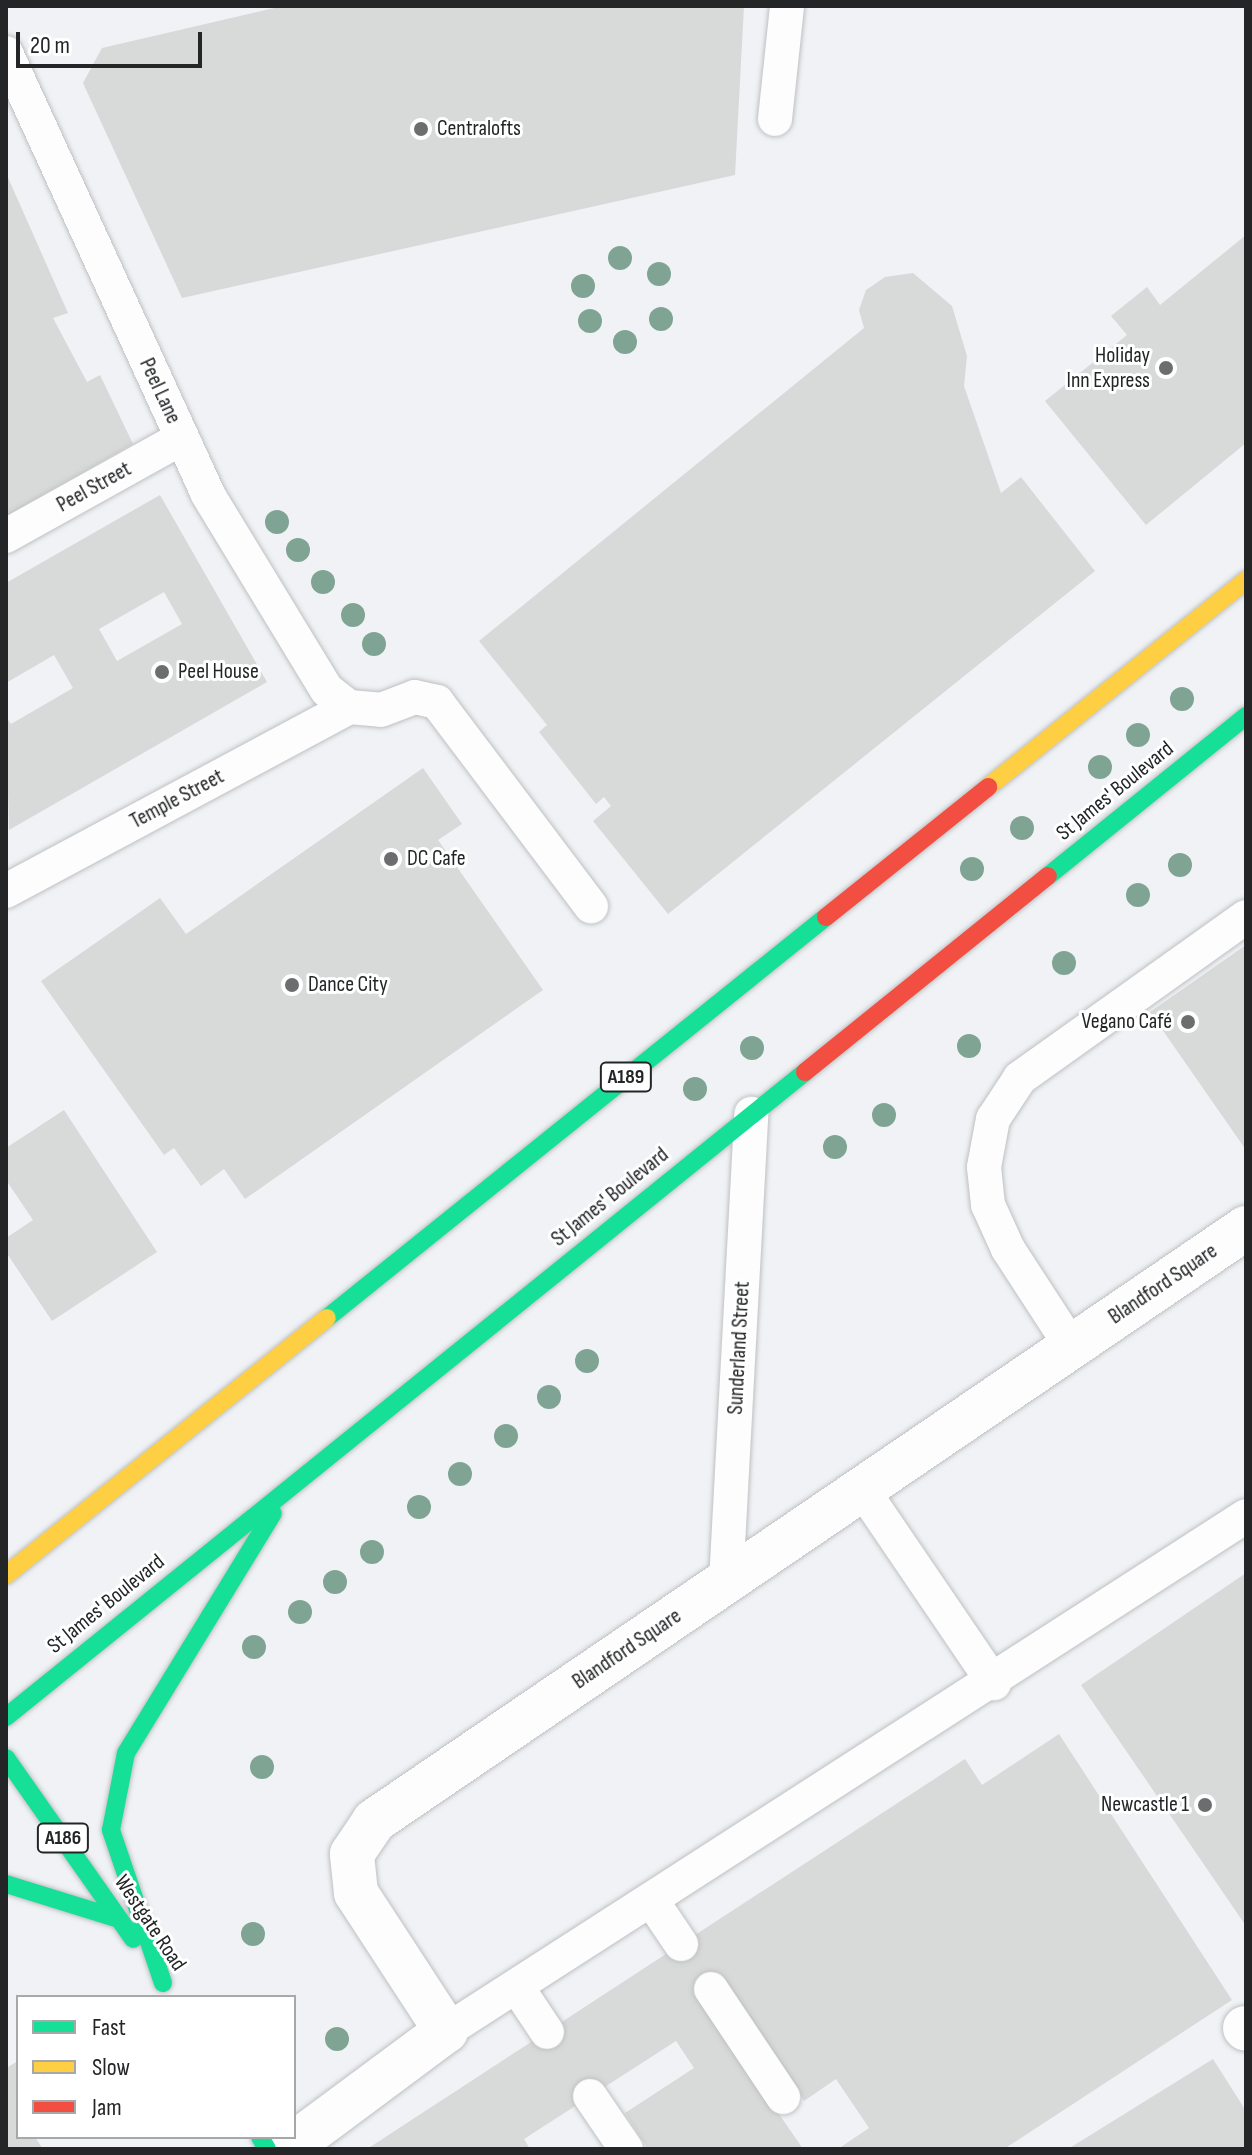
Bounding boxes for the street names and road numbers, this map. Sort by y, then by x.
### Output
street label: Peel Lane [133,354,187,428]
street label: Peel Street [52,456,136,518]
street label: St James' Boulevard [1051,736,1179,846]
street label: Temple Street [126,763,228,835]
road number: A189 [598,1061,654,1093]
street label: St James' Boulevard [546,1142,674,1252]
street label: Blandford Square [1104,1238,1222,1330]
street label: Sunderland Street [722,1281,756,1415]
street label: St James' Boulevard [42,1549,170,1659]
street label: Blandford Square [568,1603,686,1695]
road number: A186 [35,1822,91,1854]
street label: Westgate Road [108,1870,192,1976]

